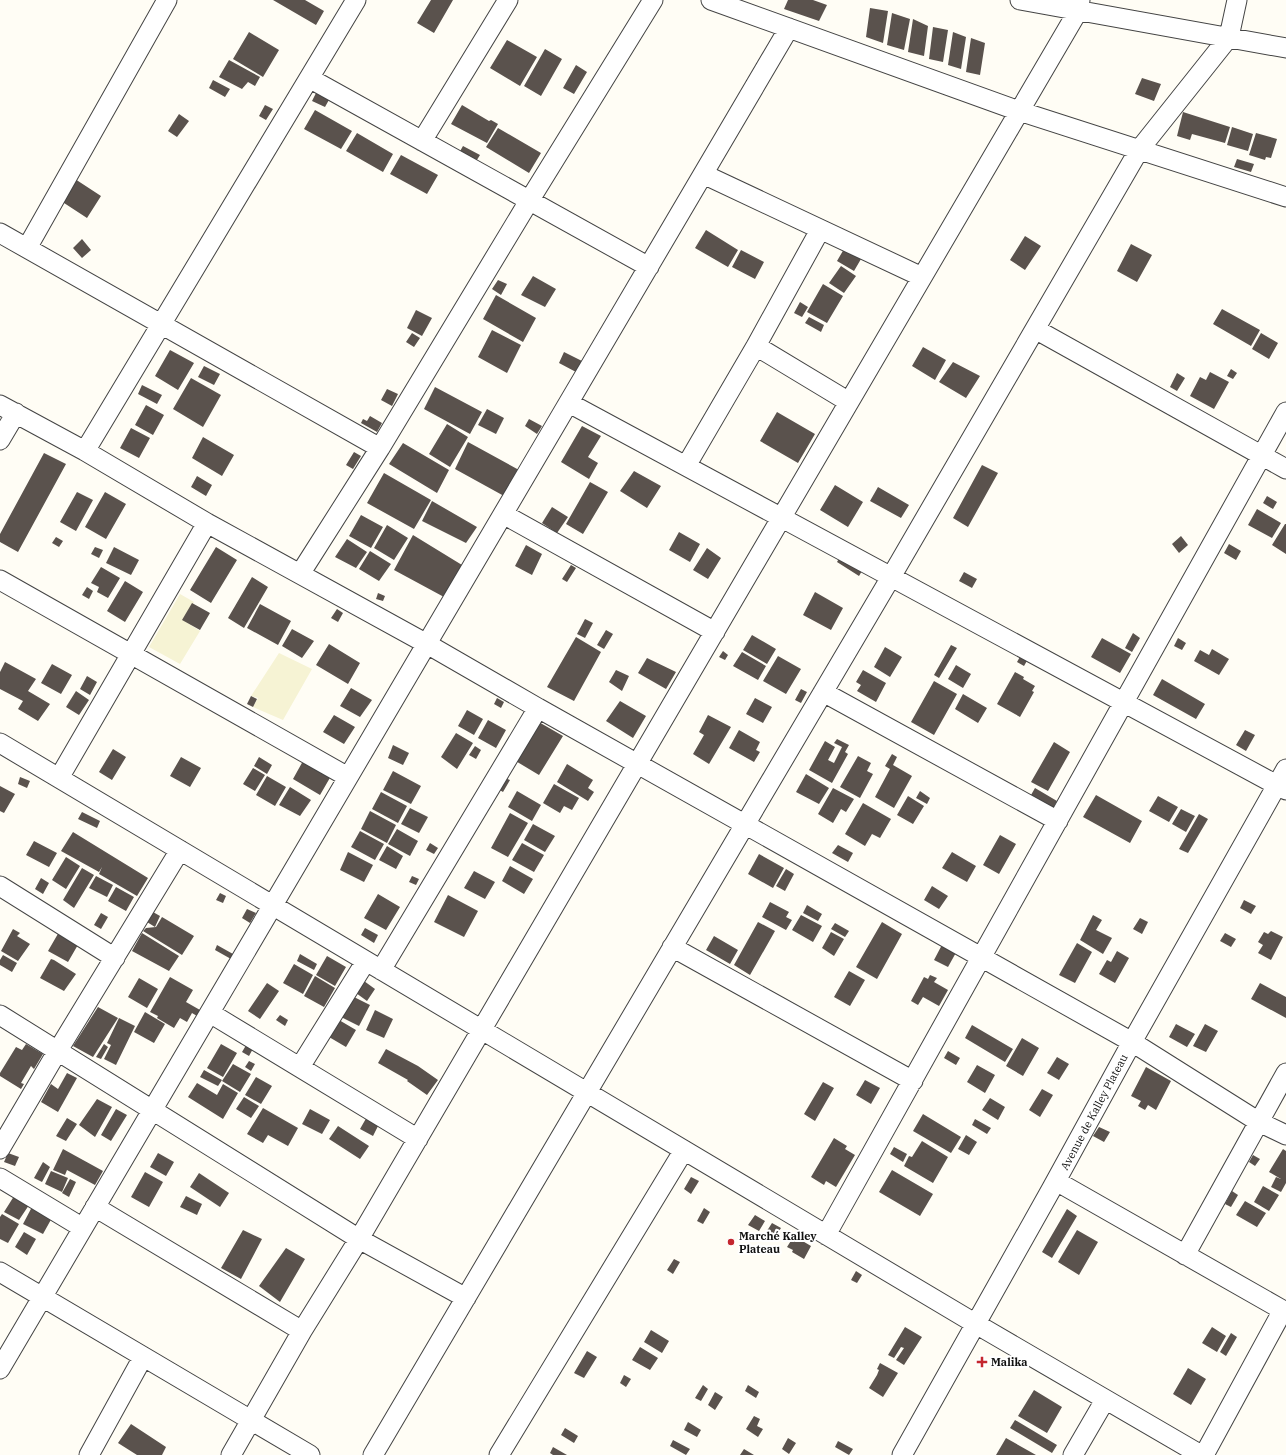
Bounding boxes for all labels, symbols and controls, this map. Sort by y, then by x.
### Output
street label: Avenue de Kalley Plateau [1057,1051,1131,1172]
place label: Marché Kalley Plateau [739,1229,817,1256]
marker: Marché Kalley Plateau [726,1237,736,1247]
place label: Malika [991,1355,1028,1369]
marker: Malika [976,1356,988,1368]

